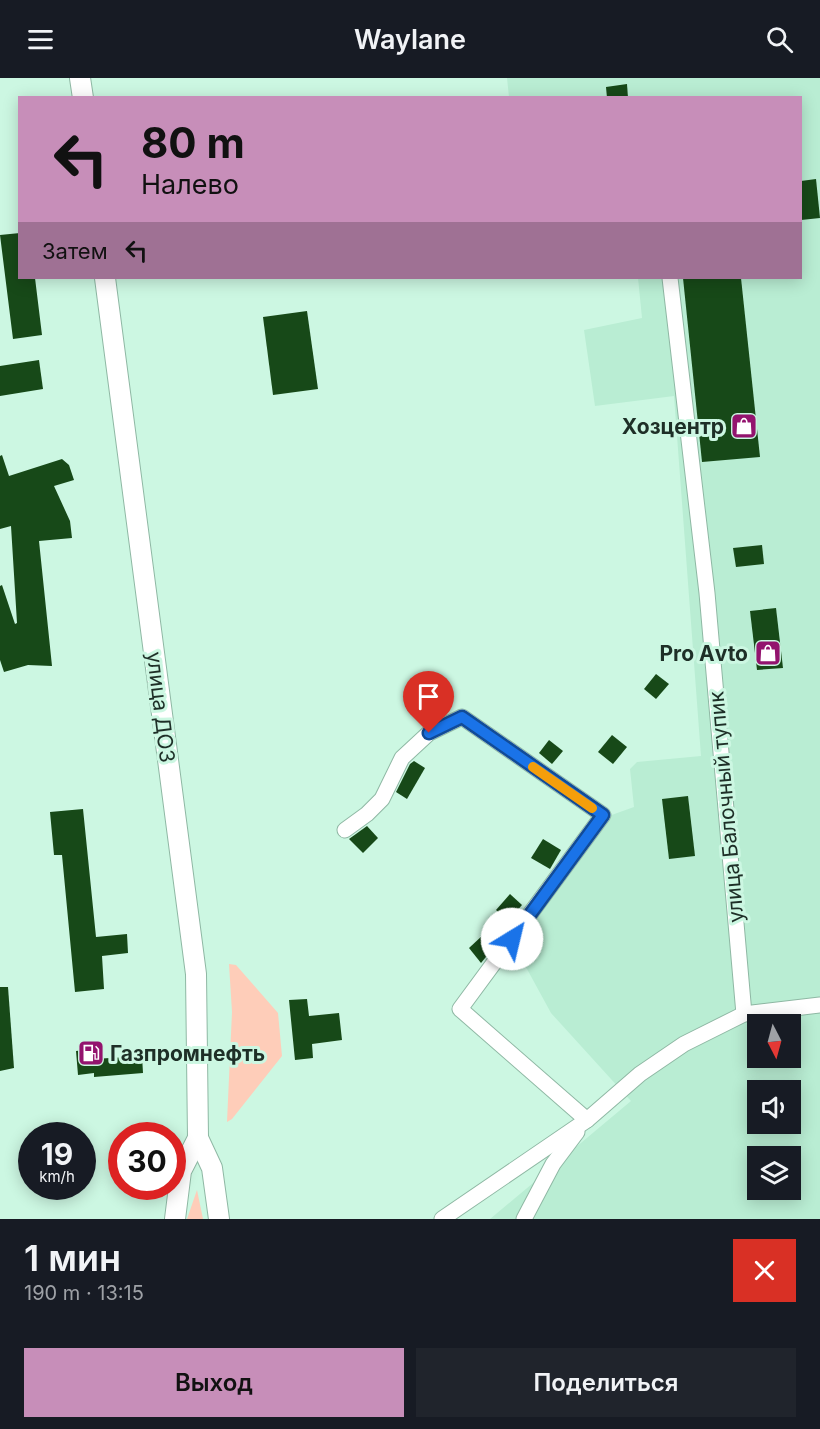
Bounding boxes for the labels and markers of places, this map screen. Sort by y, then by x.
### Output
shop icon: Хозцентр [729,411,759,441]
place label: Хозцентр [622,414,724,439]
shop icon: Pro Аvto [753,638,783,668]
place label: Pro Аvto [660,641,748,666]
pin [403,671,454,733]
fuel station icon: Газпромнефть [76,1038,106,1068]
place label: Газпромнефть [110,1041,265,1066]

